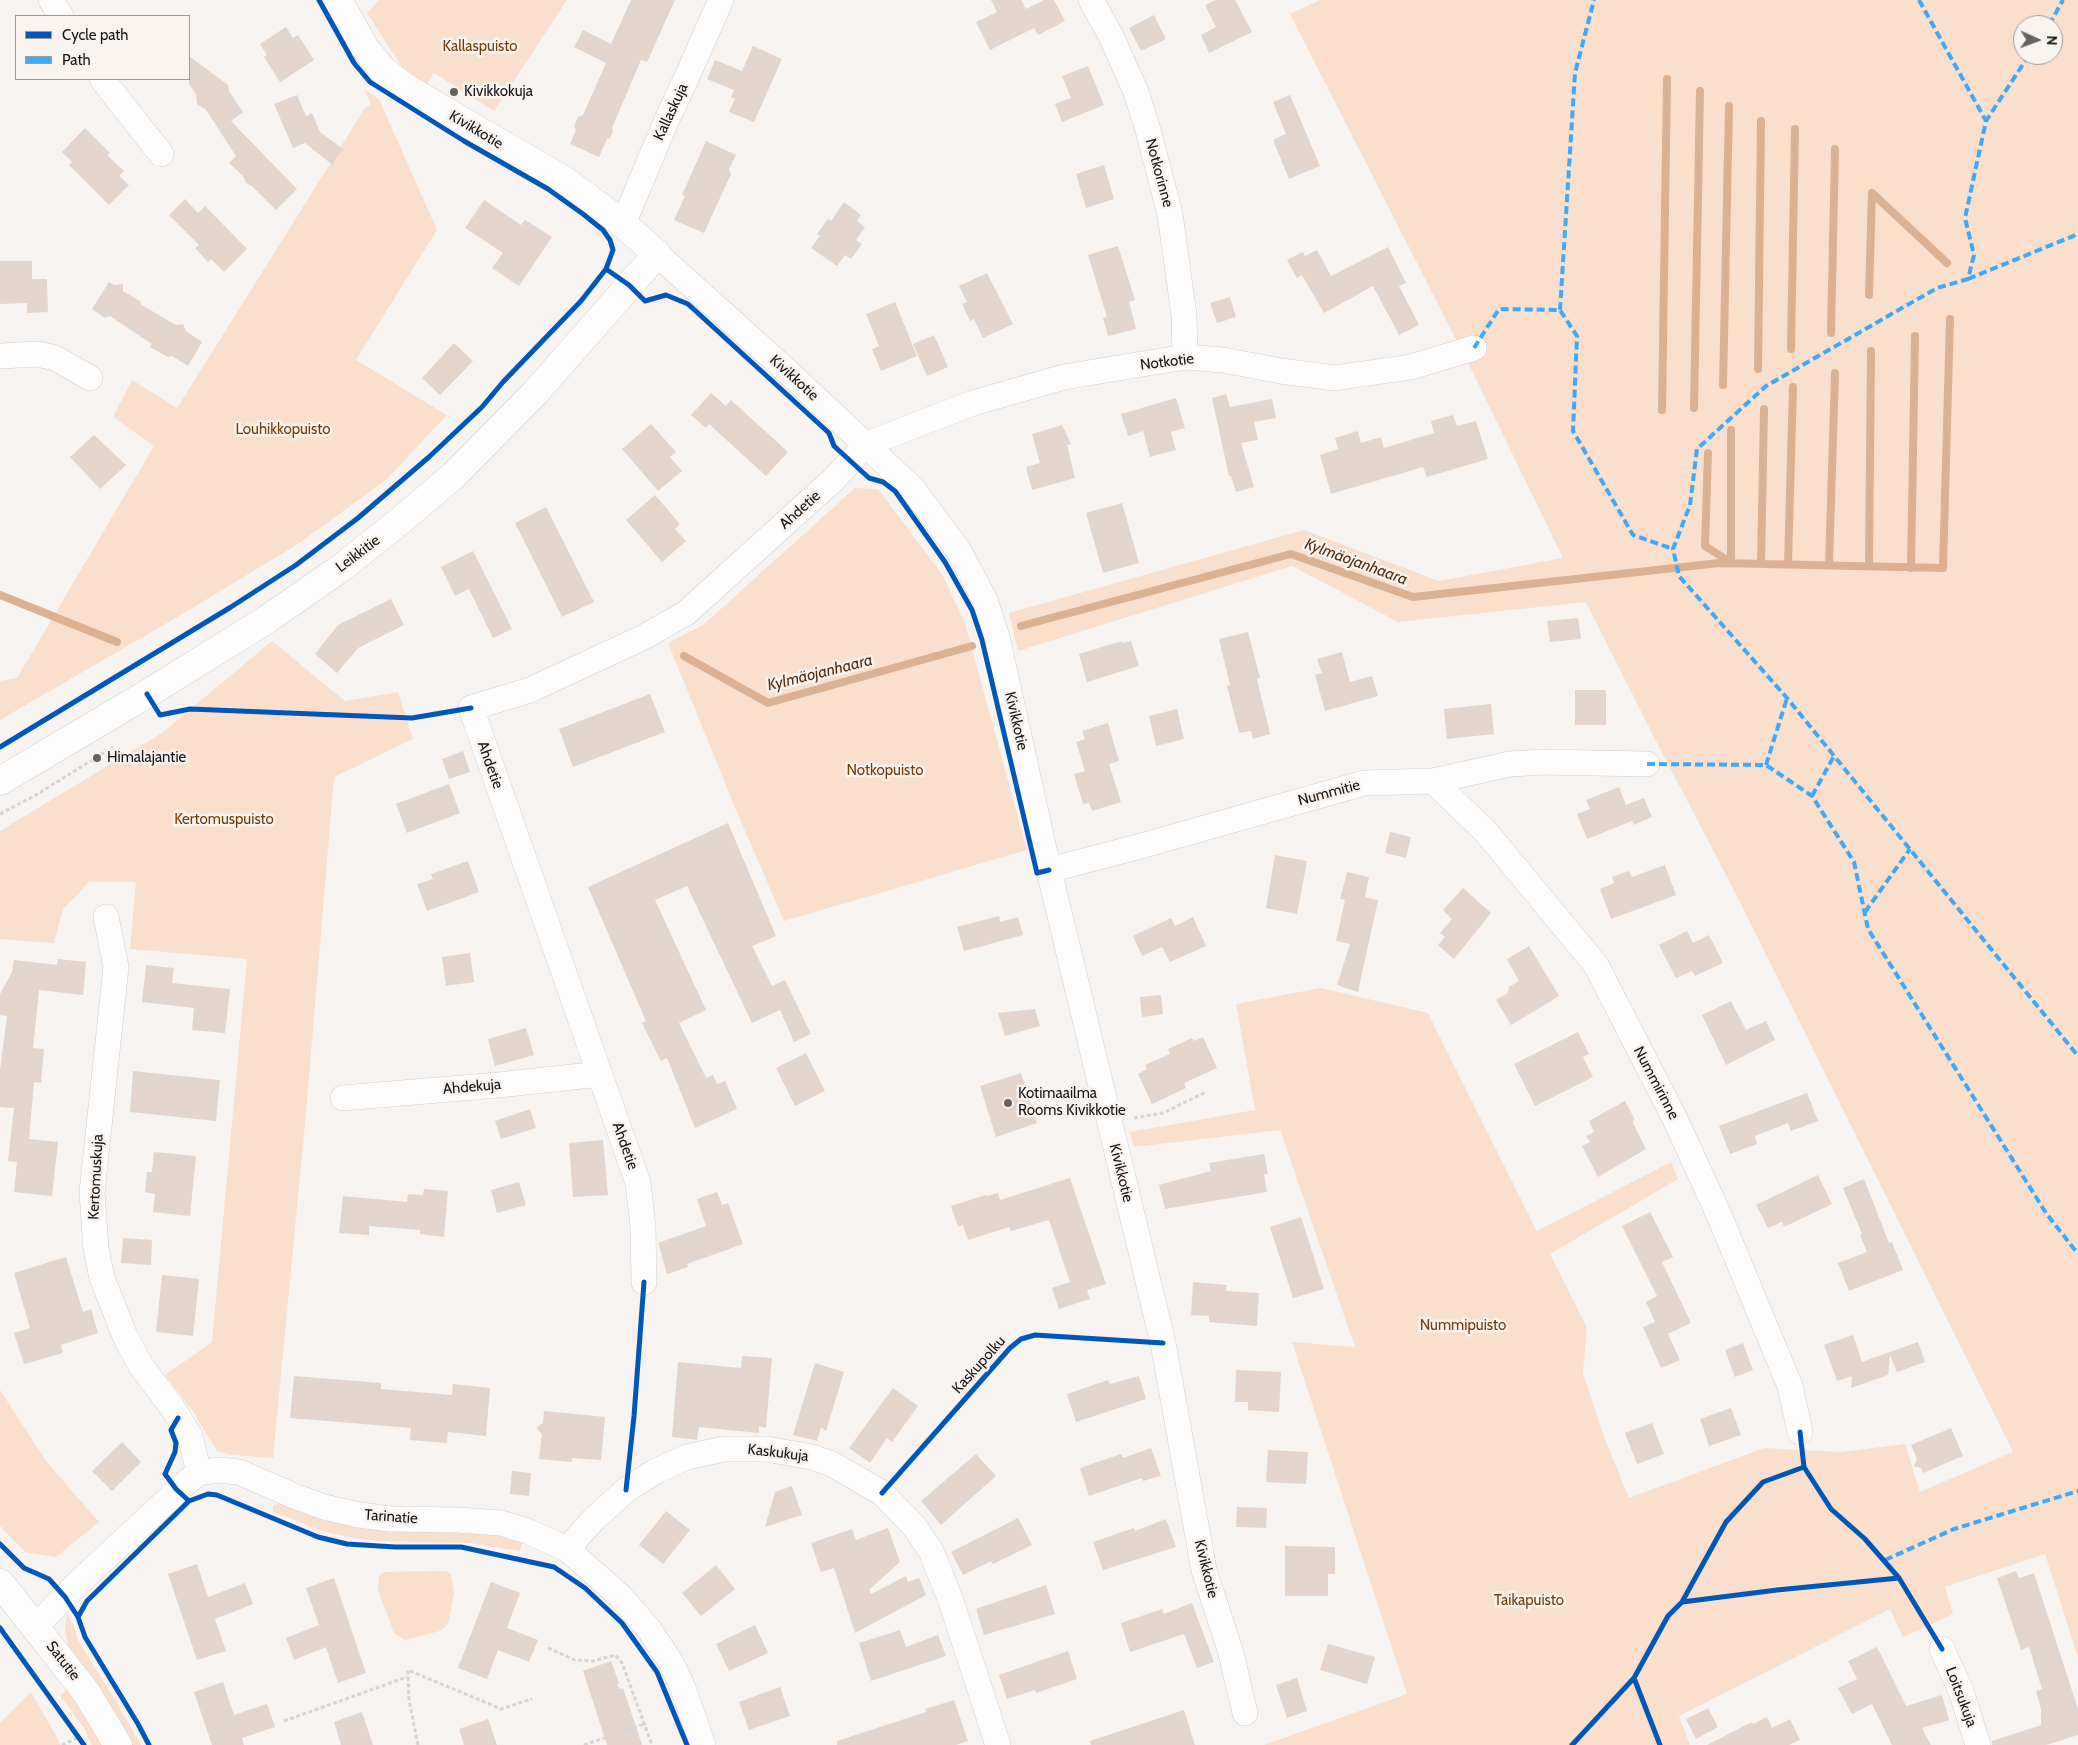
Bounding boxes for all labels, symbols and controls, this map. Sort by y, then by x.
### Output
legend [15,15,190,80]
north arrow [2013,15,2063,65]
text: Cycle path [62,26,128,44]
text: N [2043,35,2061,46]
park label: Kallaspuisto [442,38,518,56]
text: Path [62,51,91,69]
street label: Kallaskuja [650,80,692,144]
place label: Kivikkokuja [464,83,533,101]
marker: Kivikkokuja [448,86,460,98]
street label: Kivikkotie [446,107,506,153]
street label: Notkorinne [1141,137,1177,209]
street label: Notkotie [1139,350,1195,374]
street label: Kivikkotie [766,351,822,405]
park label: Louhikkopuisto [236,421,330,439]
street label: Ahdetie [776,487,824,533]
street label: Leikkitie [332,532,384,576]
water label: Kylmäojanhaara [1302,535,1410,589]
water label: Kylmäojanhaara [765,651,875,695]
street label: Kivikkotie [1001,690,1031,752]
street label: Ahdetie [473,739,507,791]
place label: Himalajantie [107,749,186,767]
marker: Himalajantie [91,752,103,764]
park label: Notkopuisto [846,762,924,780]
street label: Nummitie [1296,776,1362,810]
park label: Kertomuspuisto [174,811,274,829]
street label: Nummirinne [1629,1043,1683,1123]
street label: Ahdekuja [442,1075,502,1099]
place label: Kotimaailma Rooms Kivikkotie [1018,1085,1126,1120]
marker: Kotimaailma Rooms Kivikkotie [1002,1097,1014,1109]
street label: Ahdetie [608,1120,642,1172]
street label: Kertomuskuja [85,1134,107,1220]
street label: Kivikkotie [1105,1142,1137,1204]
park label: Nummipuisto [1420,1317,1506,1335]
street label: Kaskupolku [948,1333,1010,1397]
street label: Kaskukuja [746,1440,810,1466]
street label: Tarinatie [364,1506,418,1528]
street label: Kivikkotie [1190,1538,1222,1600]
park label: Taikapuisto [1494,1592,1564,1610]
street label: Satutie [42,1638,84,1684]
street label: Loitsukuja [1941,1664,1981,1730]

